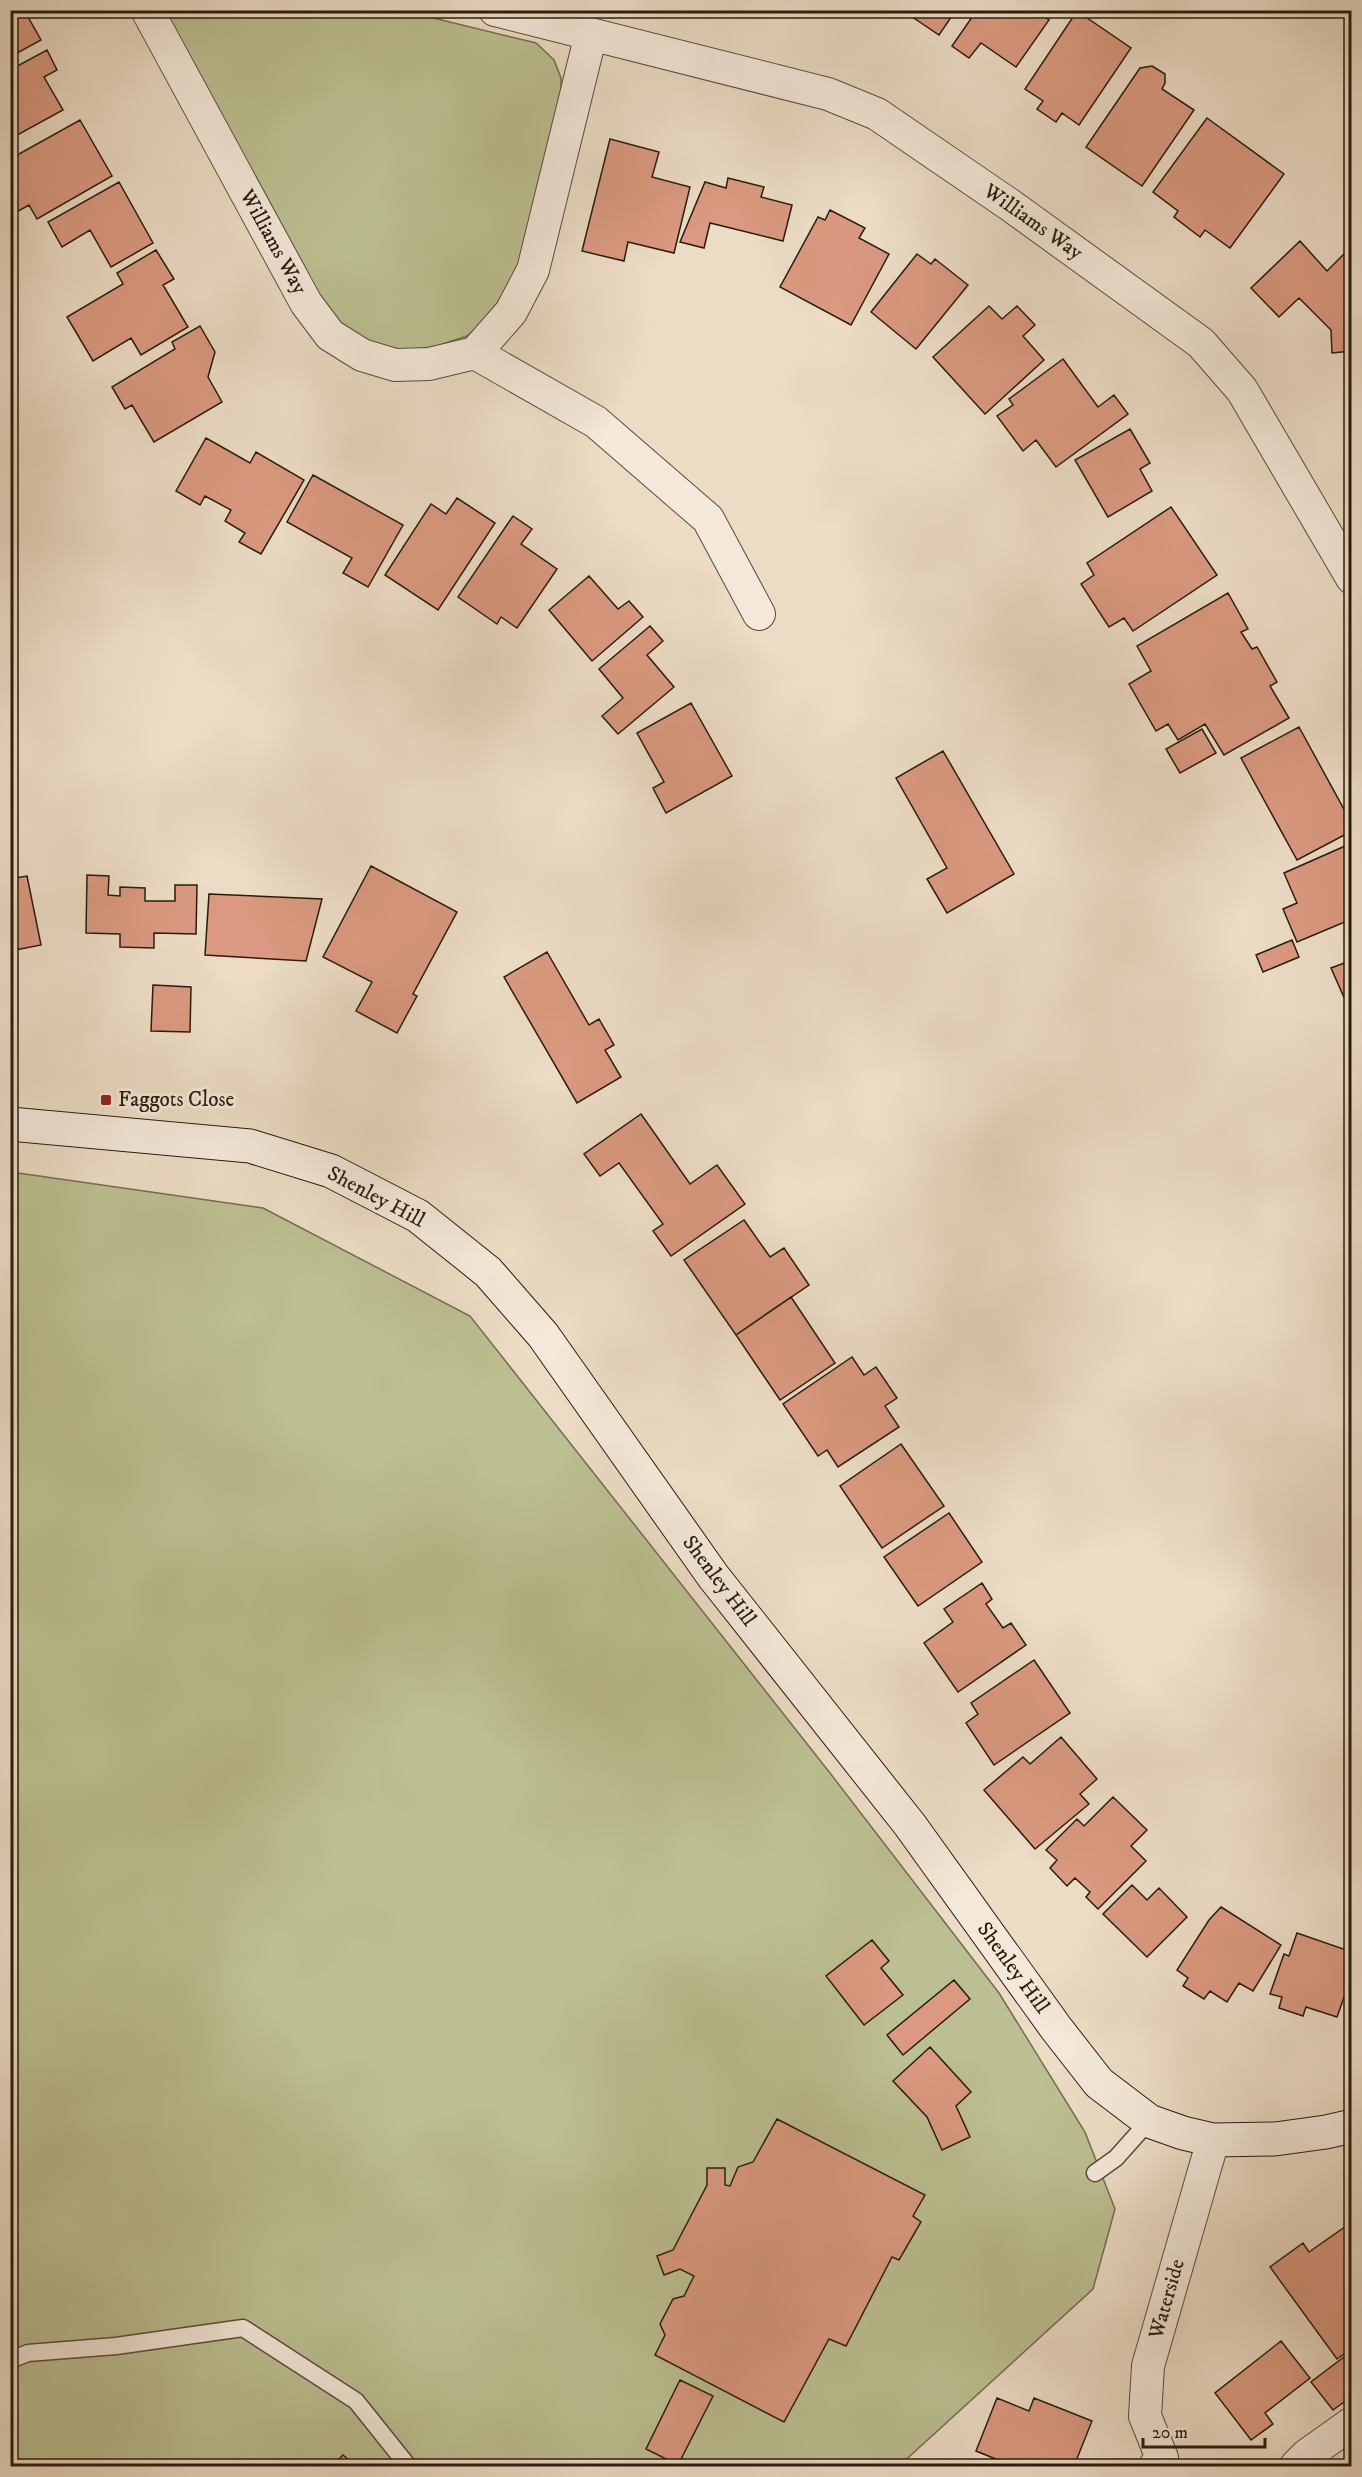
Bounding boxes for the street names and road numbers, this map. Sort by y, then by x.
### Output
street label: Williams Way [977,178,1089,266]
street label: Williams Way [233,184,313,300]
street label: Shenley Hill [323,1160,430,1234]
street label: Shenley Hill [677,1531,762,1632]
street label: Shenley Hill [971,1917,1055,2019]
street label: Waterside [1143,2256,1191,2343]

